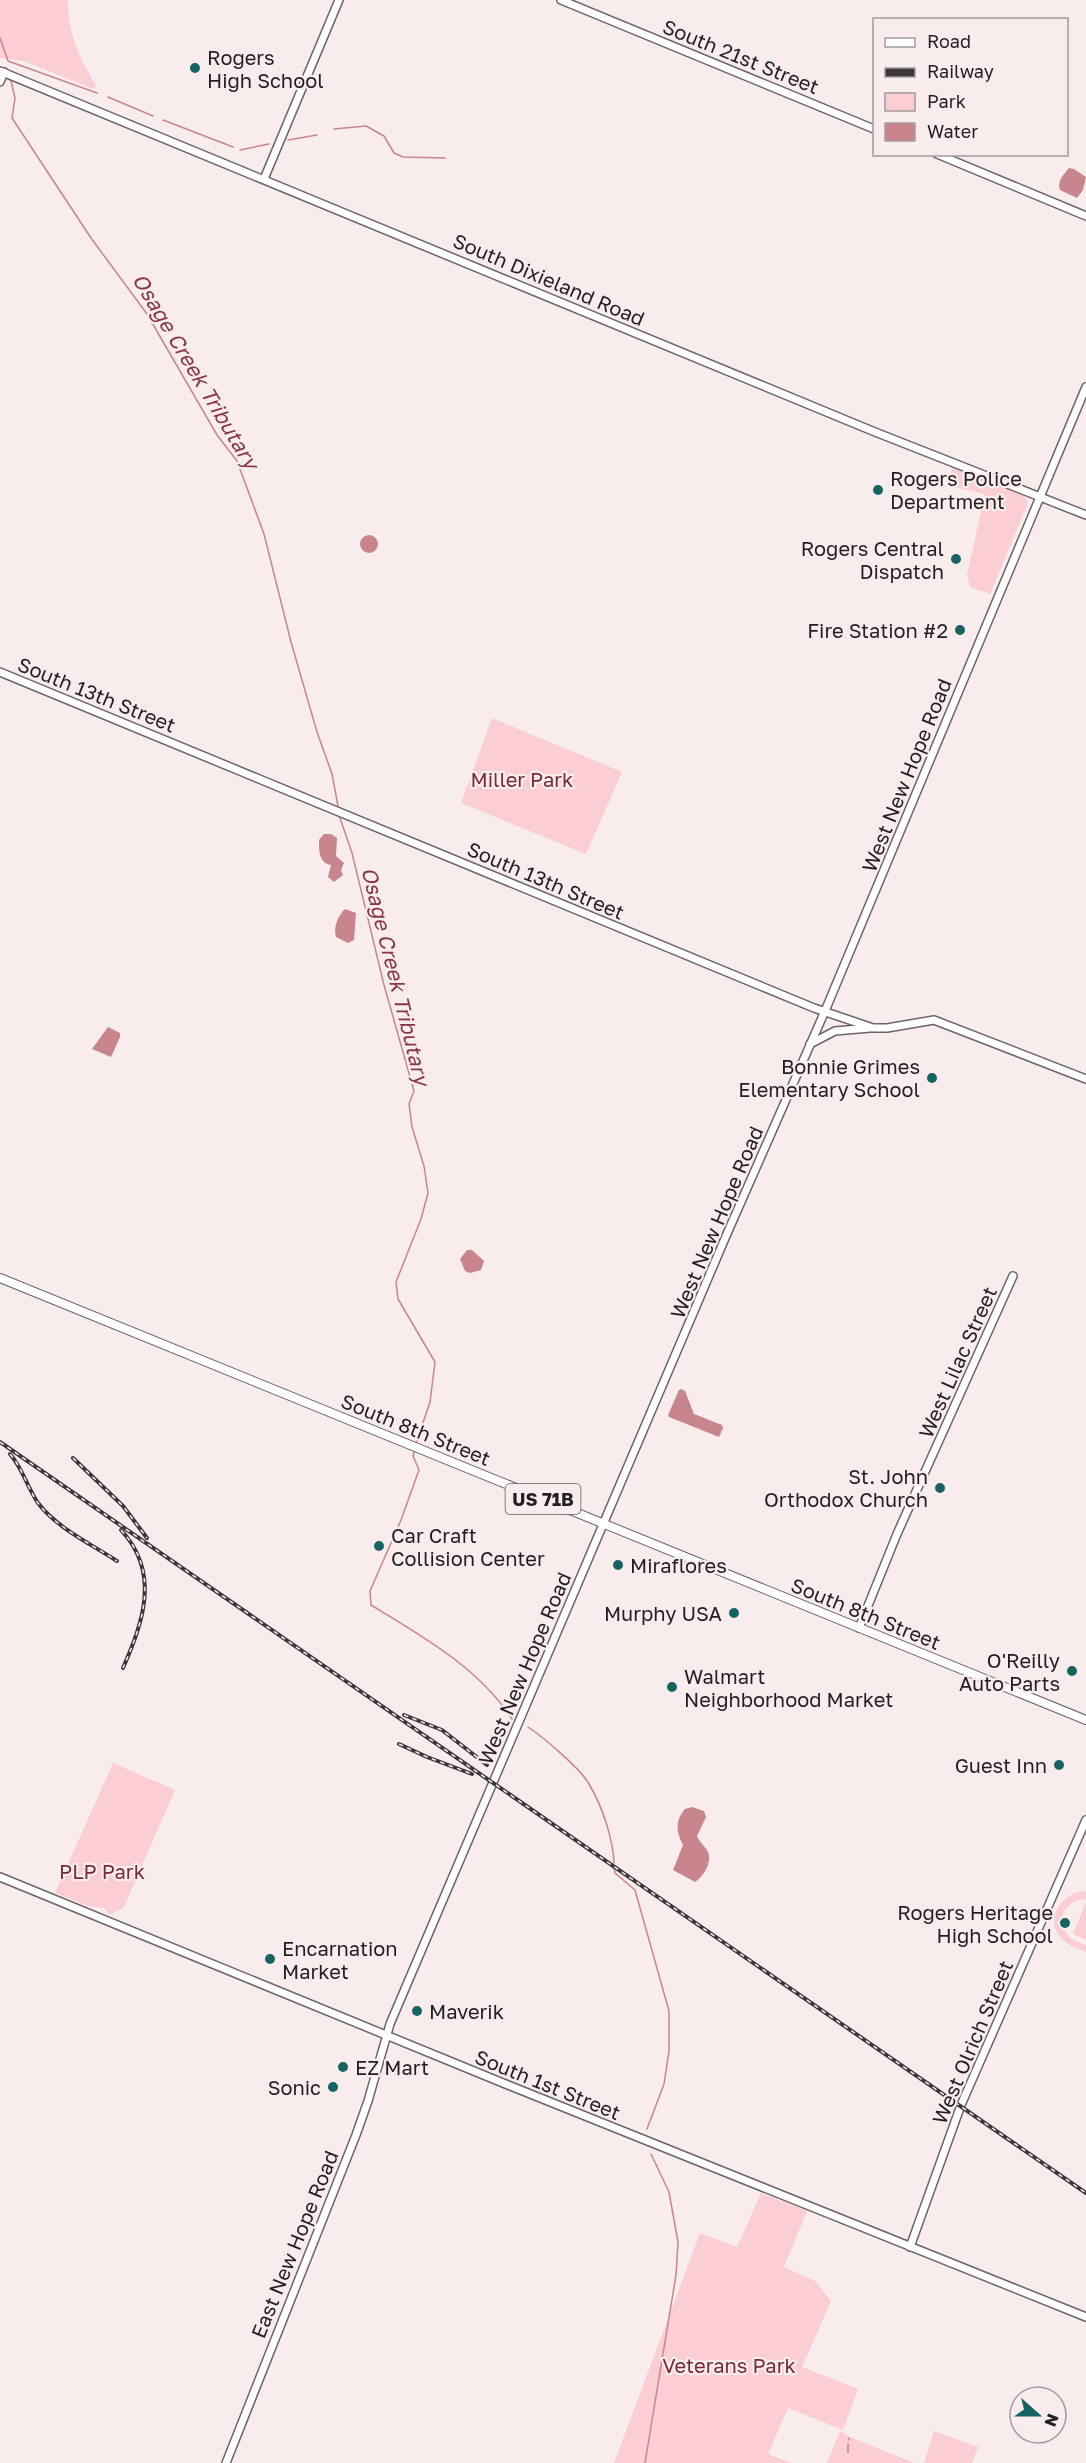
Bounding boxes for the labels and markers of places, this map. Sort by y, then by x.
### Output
place label: Rogers High School [207,45,324,92]
marker: Rogers High School [188,61,202,75]
place label: Rogers Police Department [890,466,1022,513]
marker: Rogers Police Department [871,483,885,497]
place label: Rogers Central Dispatch [801,536,944,583]
marker: Rogers Central Dispatch [949,552,963,566]
place label: Fire Station #2 [807,618,948,642]
marker: Fire Station #2 [953,623,967,637]
place label: Bonnie Grimes Elementary School [738,1054,920,1101]
marker: Bonnie Grimes Elementary School [925,1071,939,1085]
place label: St. John Orthodox Church [764,1464,928,1511]
marker: St. John Orthodox Church [933,1481,947,1495]
place label: Car Craft Collision Center [391,1523,545,1570]
marker: Car Craft Collision Center [372,1539,386,1553]
place label: Miraflores [630,1553,727,1577]
marker: Miraflores [611,1558,625,1572]
place label: Murphy USA [604,1601,722,1625]
marker: Murphy USA [727,1606,741,1620]
place label: O'Reilly Auto Parts [959,1648,1060,1695]
place label: Walmart Neighborhood Market [684,1664,893,1711]
marker: O'Reilly Auto Parts [1065,1664,1079,1678]
marker: Walmart Neighborhood Market [665,1680,679,1694]
place label: Guest Inn [955,1753,1047,1777]
marker: Guest Inn [1052,1758,1066,1772]
place label: Rogers Heritage High School [897,1900,1053,1947]
marker: Rogers Heritage High School [1058,1916,1072,1930]
place label: Encarnation Market [282,1936,398,1983]
marker: Encarnation Market [263,1952,277,1966]
place label: Maverik [429,1999,504,2023]
marker: Maverik [410,2004,424,2018]
place label: EZ Mart [355,2055,429,2079]
marker: EZ Mart [336,2060,350,2074]
place label: Sonic [268,2075,321,2099]
marker: Sonic [326,2080,340,2094]

